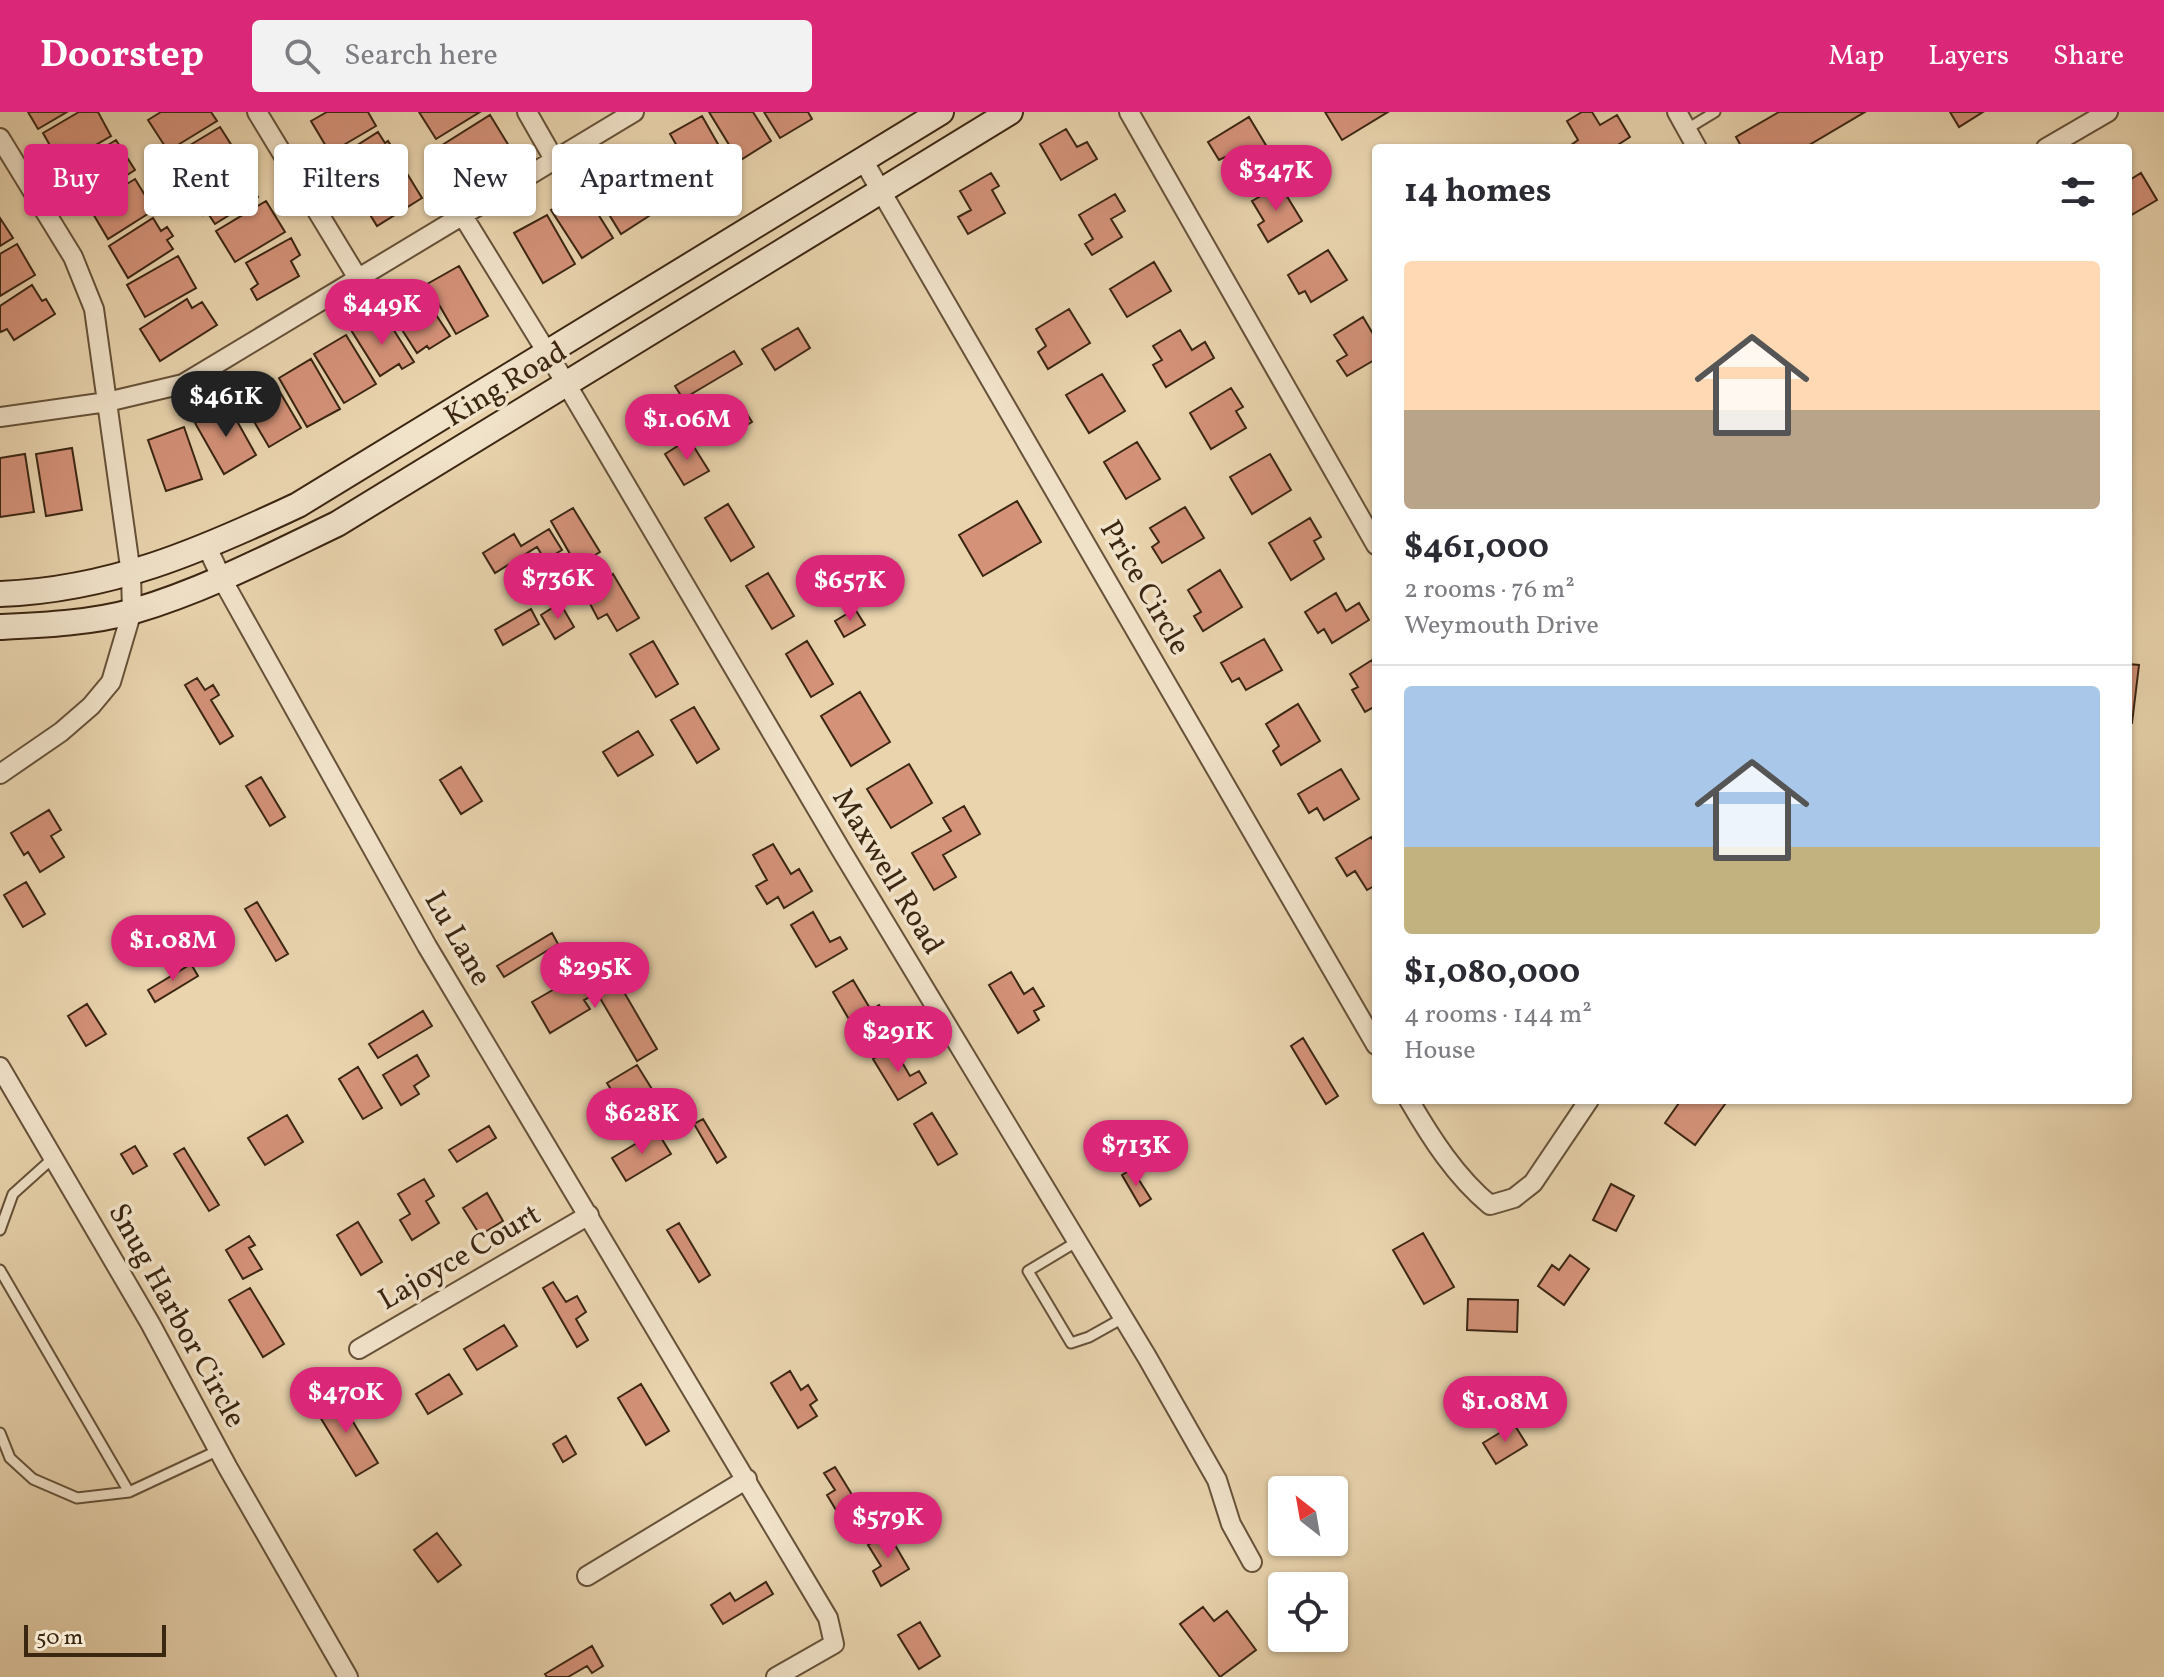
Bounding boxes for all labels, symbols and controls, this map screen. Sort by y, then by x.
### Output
search box [252,20,812,92]
text: Doorstep [40,30,204,83]
icon: search [280,34,324,78]
text: Search here [344,35,498,77]
text: Map [1828,37,1884,76]
text: Layers [1928,37,2009,76]
text: Share [2053,37,2124,76]
chip: Buy [24,144,128,216]
chip: Rent [144,144,258,216]
chip: Filters [274,144,408,216]
chip: New [424,144,536,216]
chip: Apartment [552,144,742,216]
pin: $347K [1220,145,1332,213]
text: $347K [1239,153,1313,189]
text: 14 homes [1404,169,1551,216]
icon: filters [2056,170,2100,214]
pin: $449K [326,279,438,347]
text: $449K [343,287,421,323]
icon: home [1680,313,1824,457]
street label: King Road [437,332,575,438]
pin: $461K [170,371,282,439]
text: $461K [189,379,263,415]
pin: $1.06M [622,394,752,462]
text: $1.06M [643,402,731,438]
street label: Price Circle [1088,513,1200,663]
text: $461,000 [1404,525,1549,572]
pin: $736K [502,553,614,621]
pin: $657K [794,555,906,623]
text: $736K [522,561,594,597]
text: $657K [814,563,886,599]
text: 2 rooms · 76 m² [1404,572,1575,608]
text: Weymouth Drive [1404,608,1599,644]
icon: home [1680,738,1824,882]
street label: Maxwell Road [821,781,953,963]
street label: Lu Lane [413,884,501,994]
pin: $1.08M [108,915,238,983]
text: $1.08M [129,923,217,959]
pin: $295K [539,942,651,1010]
text: $295K [558,950,632,986]
text: $1,080,000 [1404,950,1580,997]
text: 4 rooms · 144 m² [1404,997,1592,1033]
pin: $291K [842,1006,954,1074]
text: $291K [862,1014,934,1050]
text: House [1404,1033,1476,1069]
pin: $628K [586,1088,698,1156]
text: $628K [604,1096,680,1132]
pin: $713K [1080,1120,1192,1188]
text: $713K [1101,1128,1171,1164]
street label: Lajoyce Court [371,1195,549,1321]
street label: Snug Harbor Circle [97,1196,255,1436]
pin: $470K [290,1367,402,1435]
text: $470K [308,1375,384,1411]
pin: $1.08M [1440,1376,1570,1444]
text: $1.08M [1461,1384,1549,1420]
north arrow [1268,1476,1348,1556]
map controls [1268,1476,1348,1652]
pin: $579K [832,1492,944,1560]
text: $579K [852,1500,924,1536]
button: locate [1268,1572,1348,1652]
scale bar [24,1621,166,1657]
text: 50 m [36,1623,83,1654]

